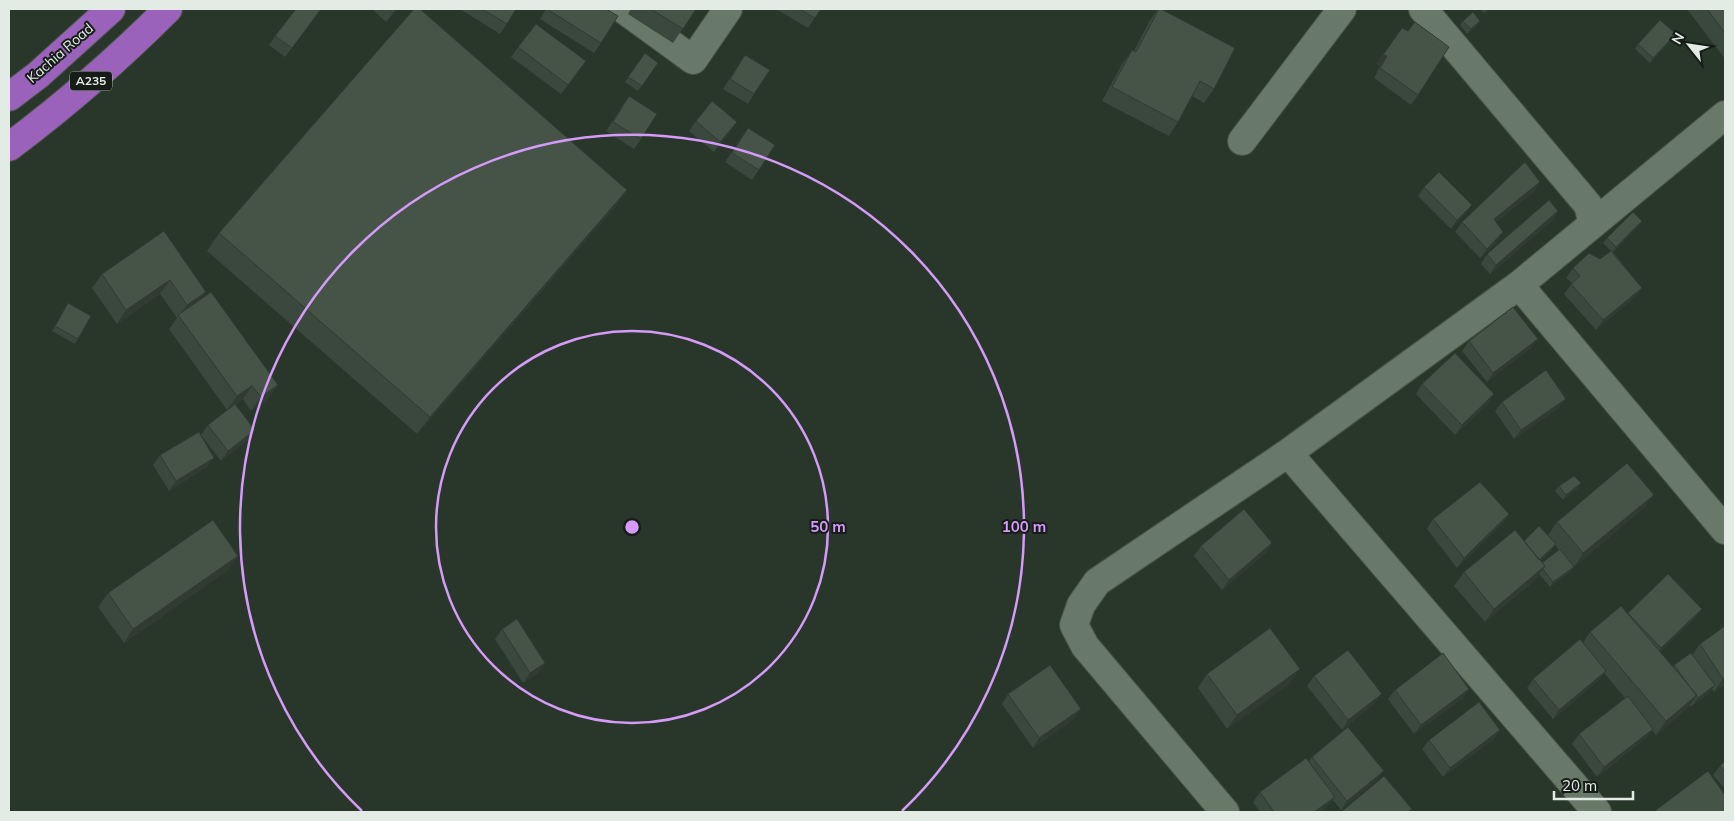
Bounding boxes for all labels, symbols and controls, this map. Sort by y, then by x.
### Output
street label: Kachia Road [23,19,97,87]
north arrow [1664,20,1714,70]
text: N [1667,29,1688,48]
road number: A235 [70,72,112,90]
text: 50 m [810,517,846,536]
text: 100 m [1002,517,1046,536]
centre of rings [623,518,641,536]
scale bar [1554,768,1633,800]
text: 20 m [1562,776,1597,795]

